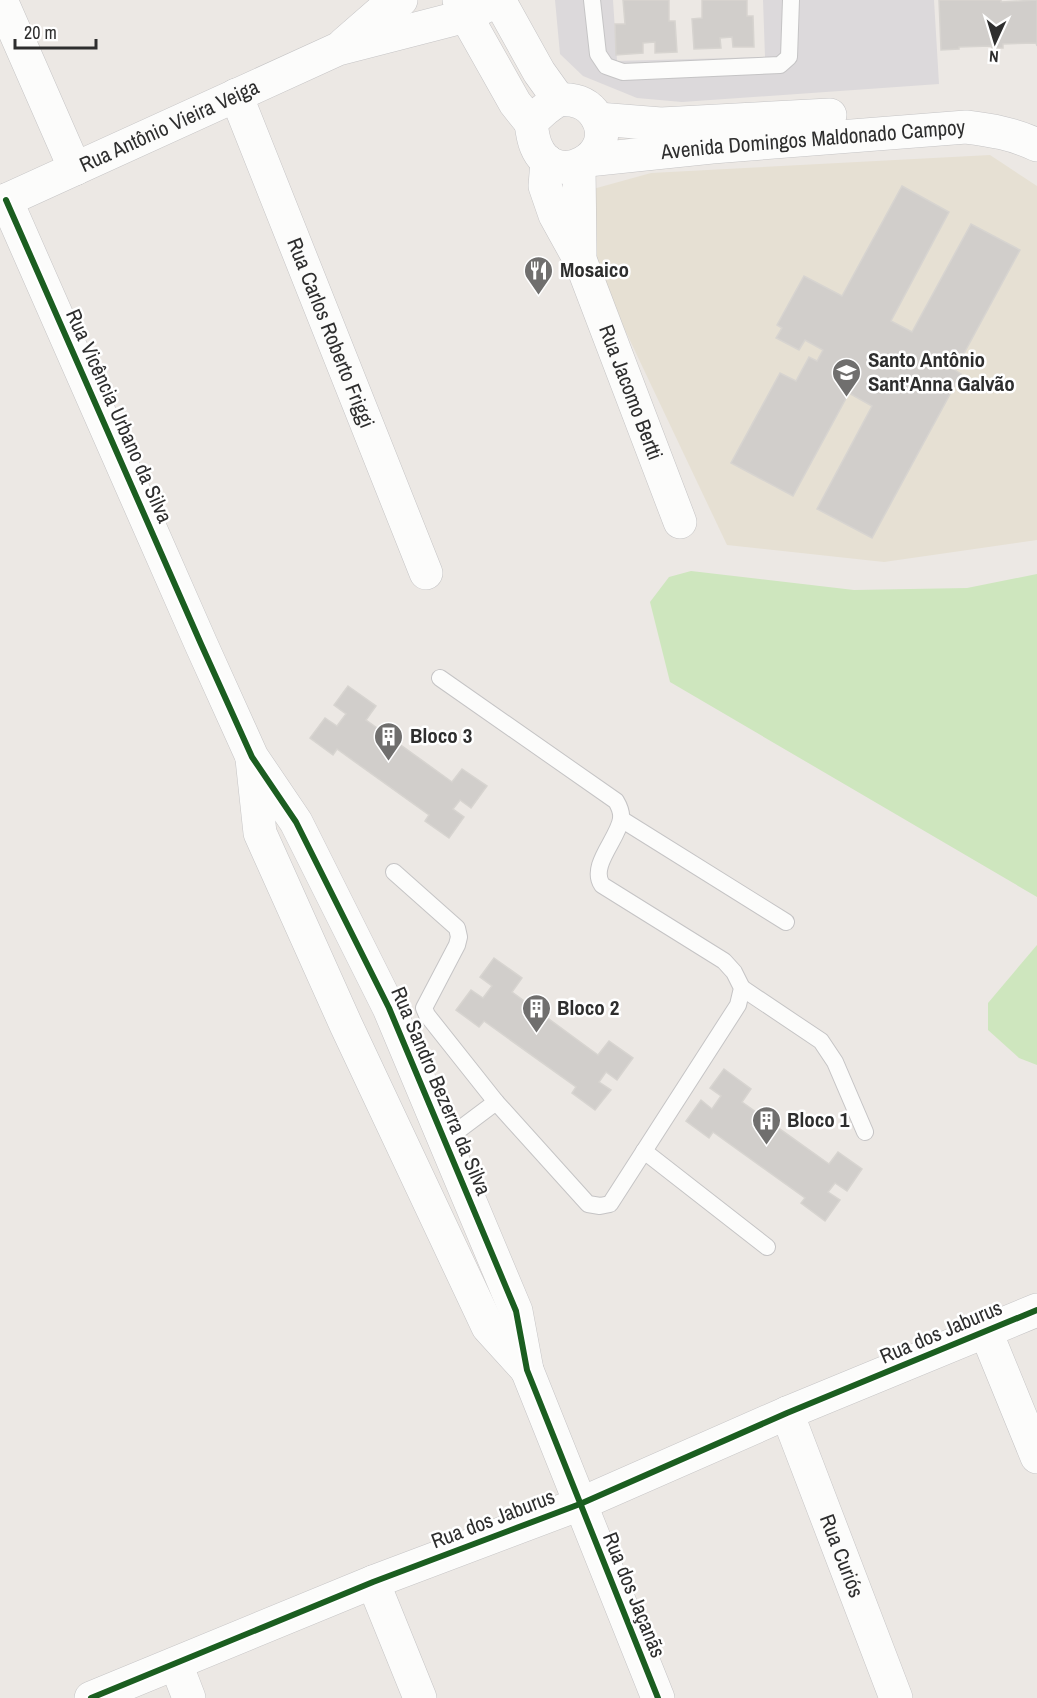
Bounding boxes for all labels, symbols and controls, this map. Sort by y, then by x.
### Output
scale bar [15,12,96,50]
north arrow [965,12,1025,72]
text: 20 m [24,20,57,45]
text: N [988,46,999,68]
street label: Rua Antônio Vieira Veiga [75,72,264,179]
street label: Avenida Domingos Maldonado Campoy [658,112,967,166]
street label: Rua Carlos Roberto Friggi [280,233,382,432]
restaurant icon: Mosaico [523,254,555,296]
place label: Mosaico [560,255,629,284]
street label: Rua Vicência Urbano da Silva [59,304,180,528]
street label: Rua Jacomo Bertti [592,320,670,464]
place label: Santo Antônio Sant'Anna Galvão [868,345,1015,398]
school or university icon: Santo Antônio Sant'Anna Galvão [831,356,863,398]
building icon: Bloco 3 [373,720,405,762]
place label: Bloco 3 [410,721,472,750]
street label: Rua Sandro Bezerra da Silva [384,982,499,1200]
building icon: Bloco 2 [520,992,552,1034]
place label: Bloco 2 [557,993,619,1022]
building icon: Bloco 1 [750,1104,782,1146]
place label: Bloco 1 [787,1105,850,1134]
street label: Rua dos Jaburus [875,1293,1006,1370]
street label: Rua dos Jaburus [427,1482,559,1555]
street label: Rua Curiós [813,1510,871,1602]
street label: Rua dos Jaçanãs [596,1528,673,1662]

